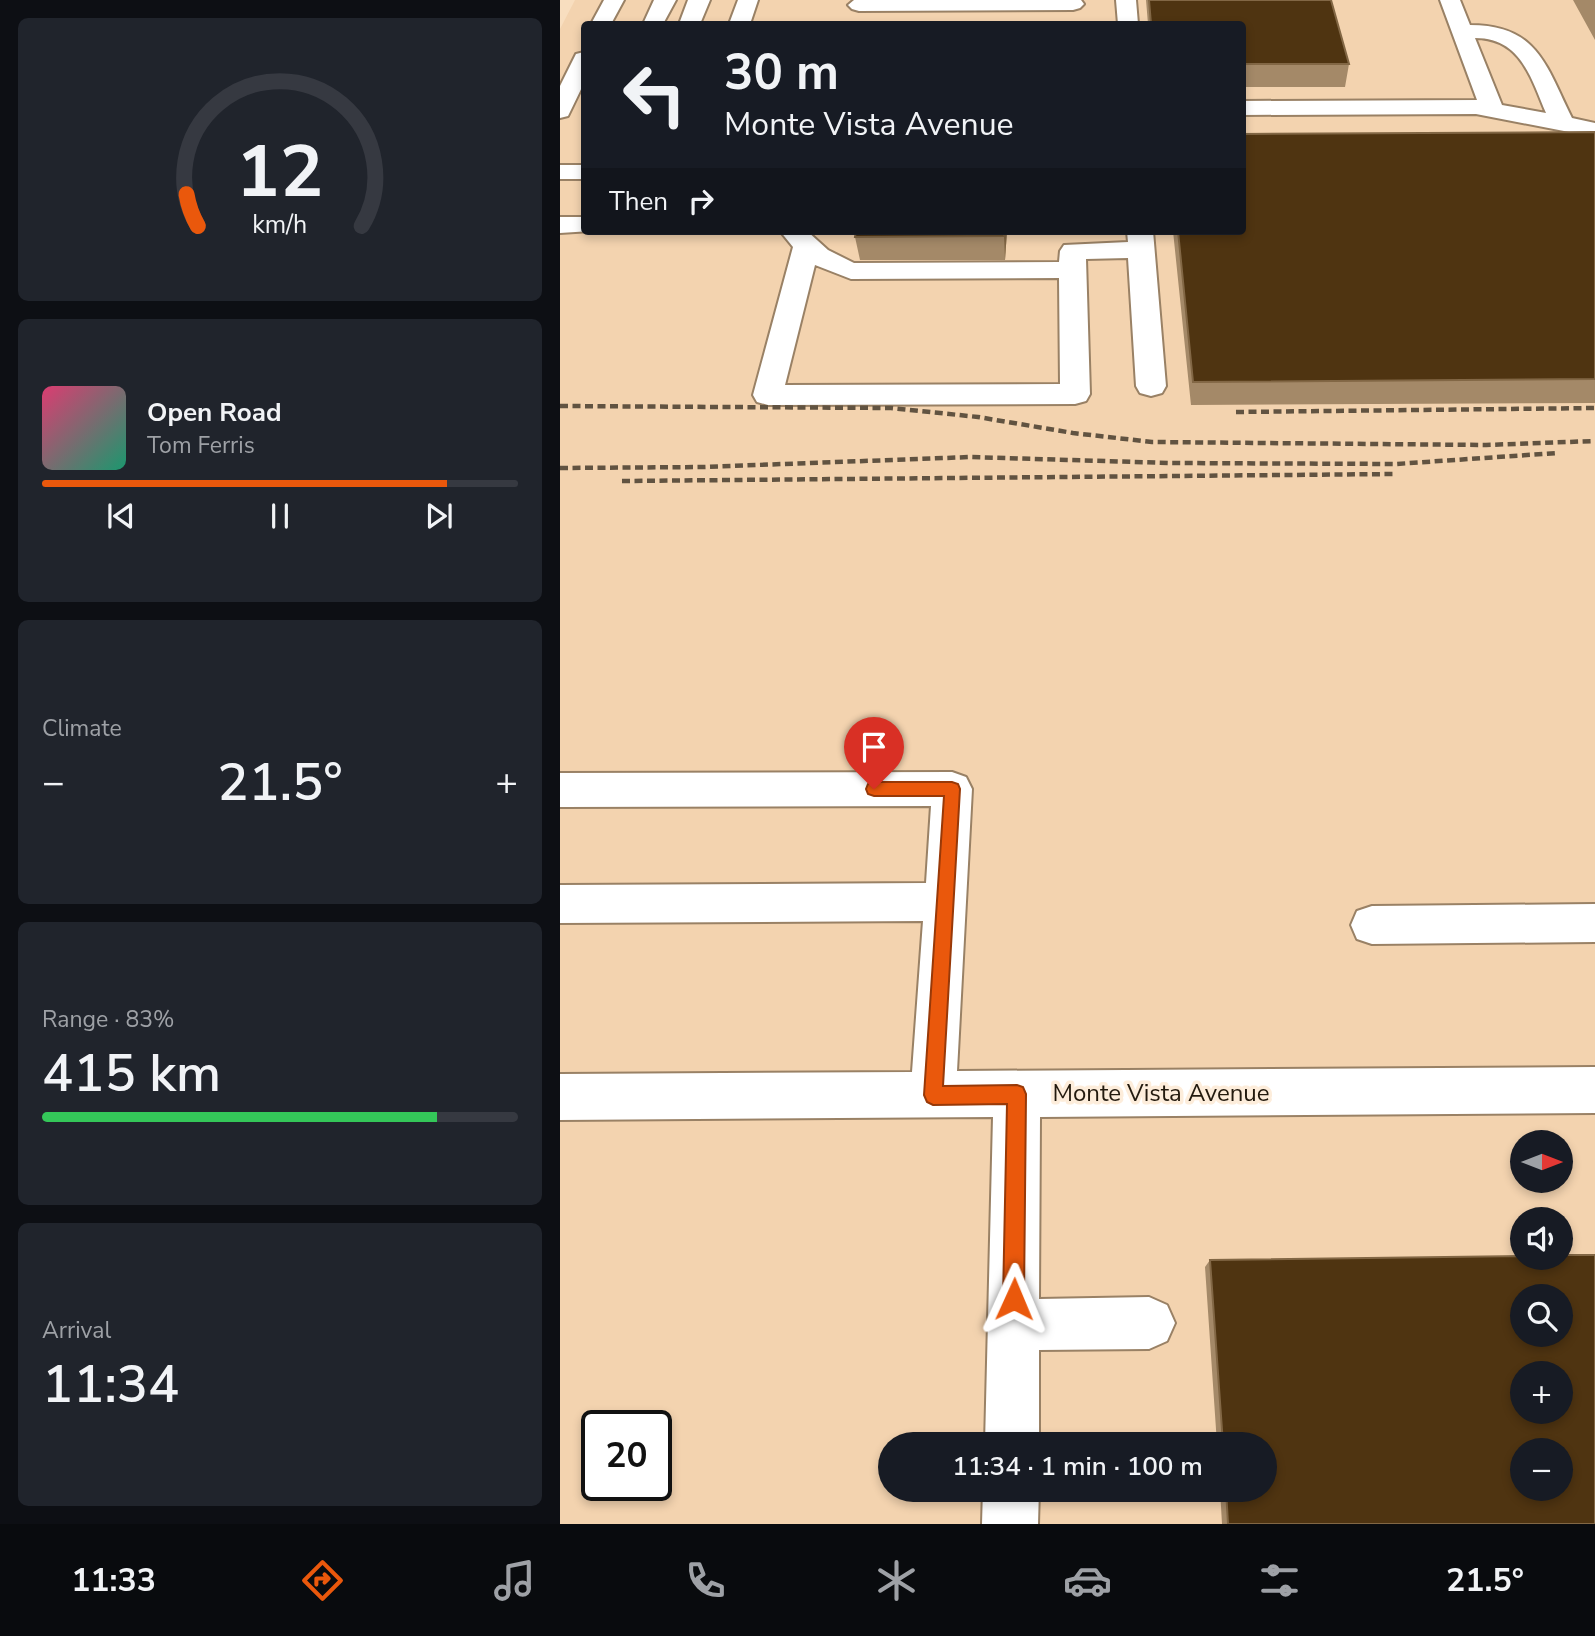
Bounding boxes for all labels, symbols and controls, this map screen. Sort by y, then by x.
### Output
text: 30 m [724,39,839,106]
icon: left [609,49,700,140]
text: Monte Vista Avenue [724,103,1014,146]
text: 12 [236,122,324,222]
icon: right [682,182,720,220]
text: Then [609,184,668,219]
text: km/h [252,207,308,241]
text: Open Road [147,395,282,430]
text: Tom Ferris [147,430,255,461]
icon: previous [102,497,140,535]
icon: pause [261,497,299,535]
icon: next [420,497,458,535]
text: Climate [42,713,122,744]
pin [844,717,904,789]
icon: arrive [855,728,893,766]
text: 21.5° [217,747,343,818]
text: − [42,757,65,808]
text: + [495,757,518,808]
text: Range · 83% [42,1004,174,1035]
text: 415 km [42,1038,221,1109]
street label: Monte Vista Avenue [1052,1077,1270,1109]
north arrow [1510,1130,1573,1194]
map controls [1510,1130,1573,1501]
button: sound [1510,1207,1573,1270]
position arrow [977,1262,1051,1336]
button: search [1510,1284,1573,1347]
text: Arrival [42,1315,111,1346]
text: 11:34 [42,1349,179,1420]
button: + [1510,1361,1573,1424]
speed limit sign: 20 [581,1410,672,1501]
button: − [1510,1438,1573,1501]
text: 11:34 · 1 min · 100 m [952,1449,1203,1484]
icon: directions [298,1556,347,1605]
icon: music [490,1556,539,1605]
icon: phone [681,1556,730,1605]
icon: climate [872,1556,921,1605]
icon: car [1063,1556,1112,1605]
icon: filters [1255,1556,1304,1605]
text: 11:33 [71,1559,156,1602]
text: 21.5° [1446,1559,1524,1602]

